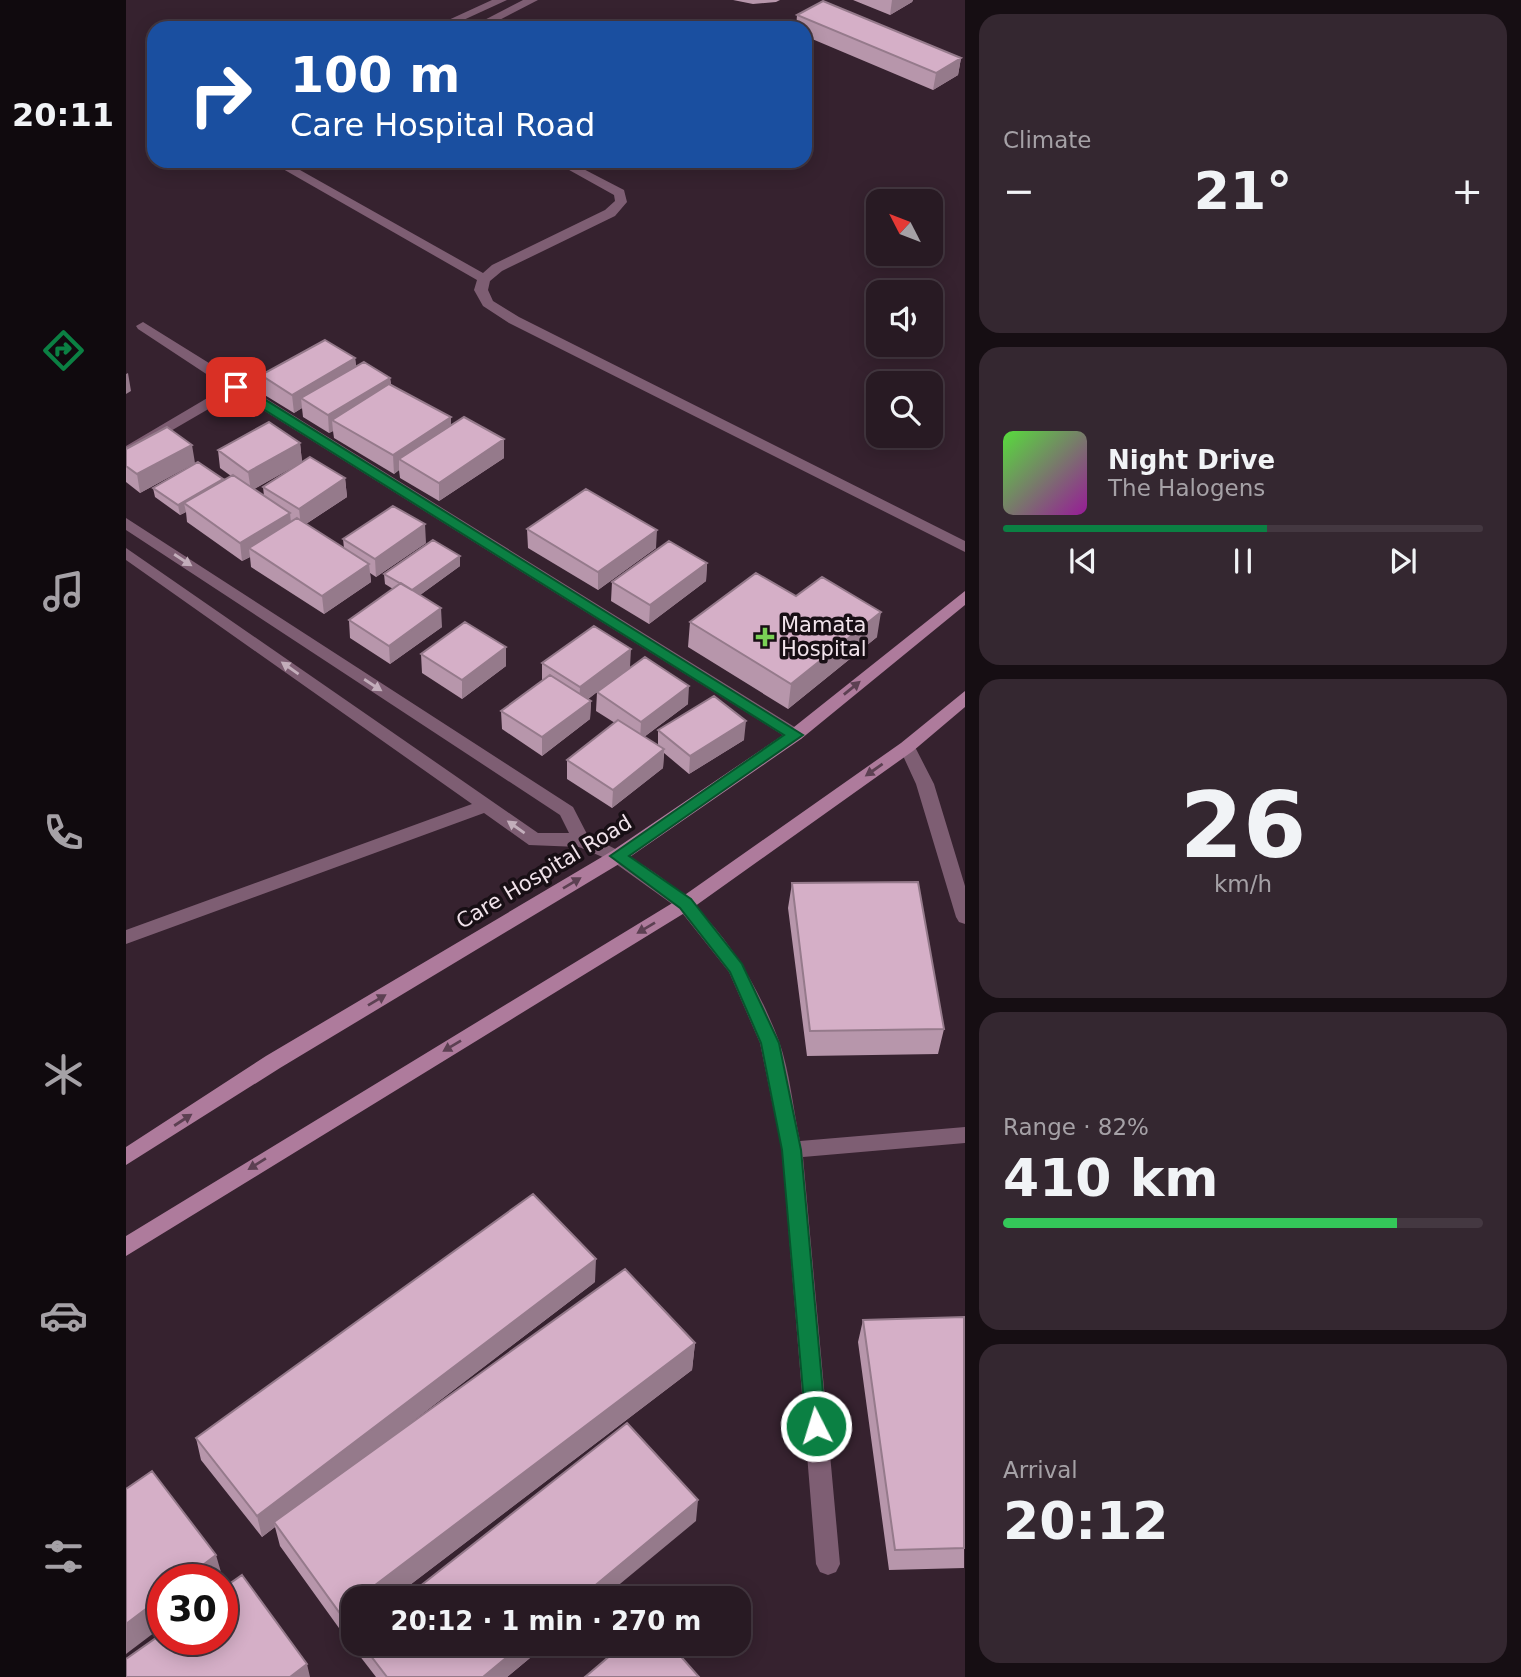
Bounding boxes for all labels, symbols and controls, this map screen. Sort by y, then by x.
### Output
text: 100 m [290,47,460,104]
icon: right [175,49,266,140]
text: 20:11 [12,96,114,134]
text: Care Hospital Road [290,106,595,144]
text: Climate [1003,127,1092,153]
text: 21° [1194,161,1292,221]
text: − [1003,169,1035,213]
text: + [1451,169,1483,213]
north arrow [866,189,943,266]
map controls [866,189,943,448]
button: sound [866,280,943,357]
icon: directions [39,326,88,375]
pin [206,357,266,417]
icon: arrive [217,368,255,406]
button: search [866,371,943,448]
text: Night Drive [1108,445,1275,475]
text: The Halogens [1108,475,1265,501]
icon: previous [1064,542,1102,580]
icon: pause [1224,542,1262,580]
icon: next [1384,542,1422,580]
one-way arrow [174,553,192,567]
icon: music [39,567,88,616]
place label: Mamata Hospital [781,613,867,661]
marker: Mamata Hospital [755,627,775,647]
one-way arrow [281,661,299,675]
one-way arrow [364,678,383,691]
one-way arrow [844,681,861,696]
one-way arrow [865,763,883,777]
text: 26 [1180,773,1306,878]
icon: phone [39,808,88,857]
street label: Care Hospital Road [452,810,636,934]
one-way arrow [507,820,525,834]
text: km/h [1214,871,1272,897]
one-way arrow [562,877,581,889]
one-way arrow [637,921,656,934]
one-way arrow [367,994,386,1006]
one-way arrow [442,1039,461,1052]
icon: climate [39,1050,88,1099]
one-way arrow [174,1114,193,1127]
text: Range · 82% [1003,1114,1149,1140]
text: 410 km [1003,1148,1218,1208]
one-way arrow [248,1158,267,1170]
icon: car [39,1291,88,1340]
position arrow [779,1389,853,1463]
text: Arrival [1003,1457,1078,1483]
text: 20:12 [1003,1491,1169,1551]
icon: filters [39,1532,88,1581]
speed limit sign: 30 [147,1564,238,1655]
text: 20:12 · 1 min · 270 m [391,1606,701,1636]

